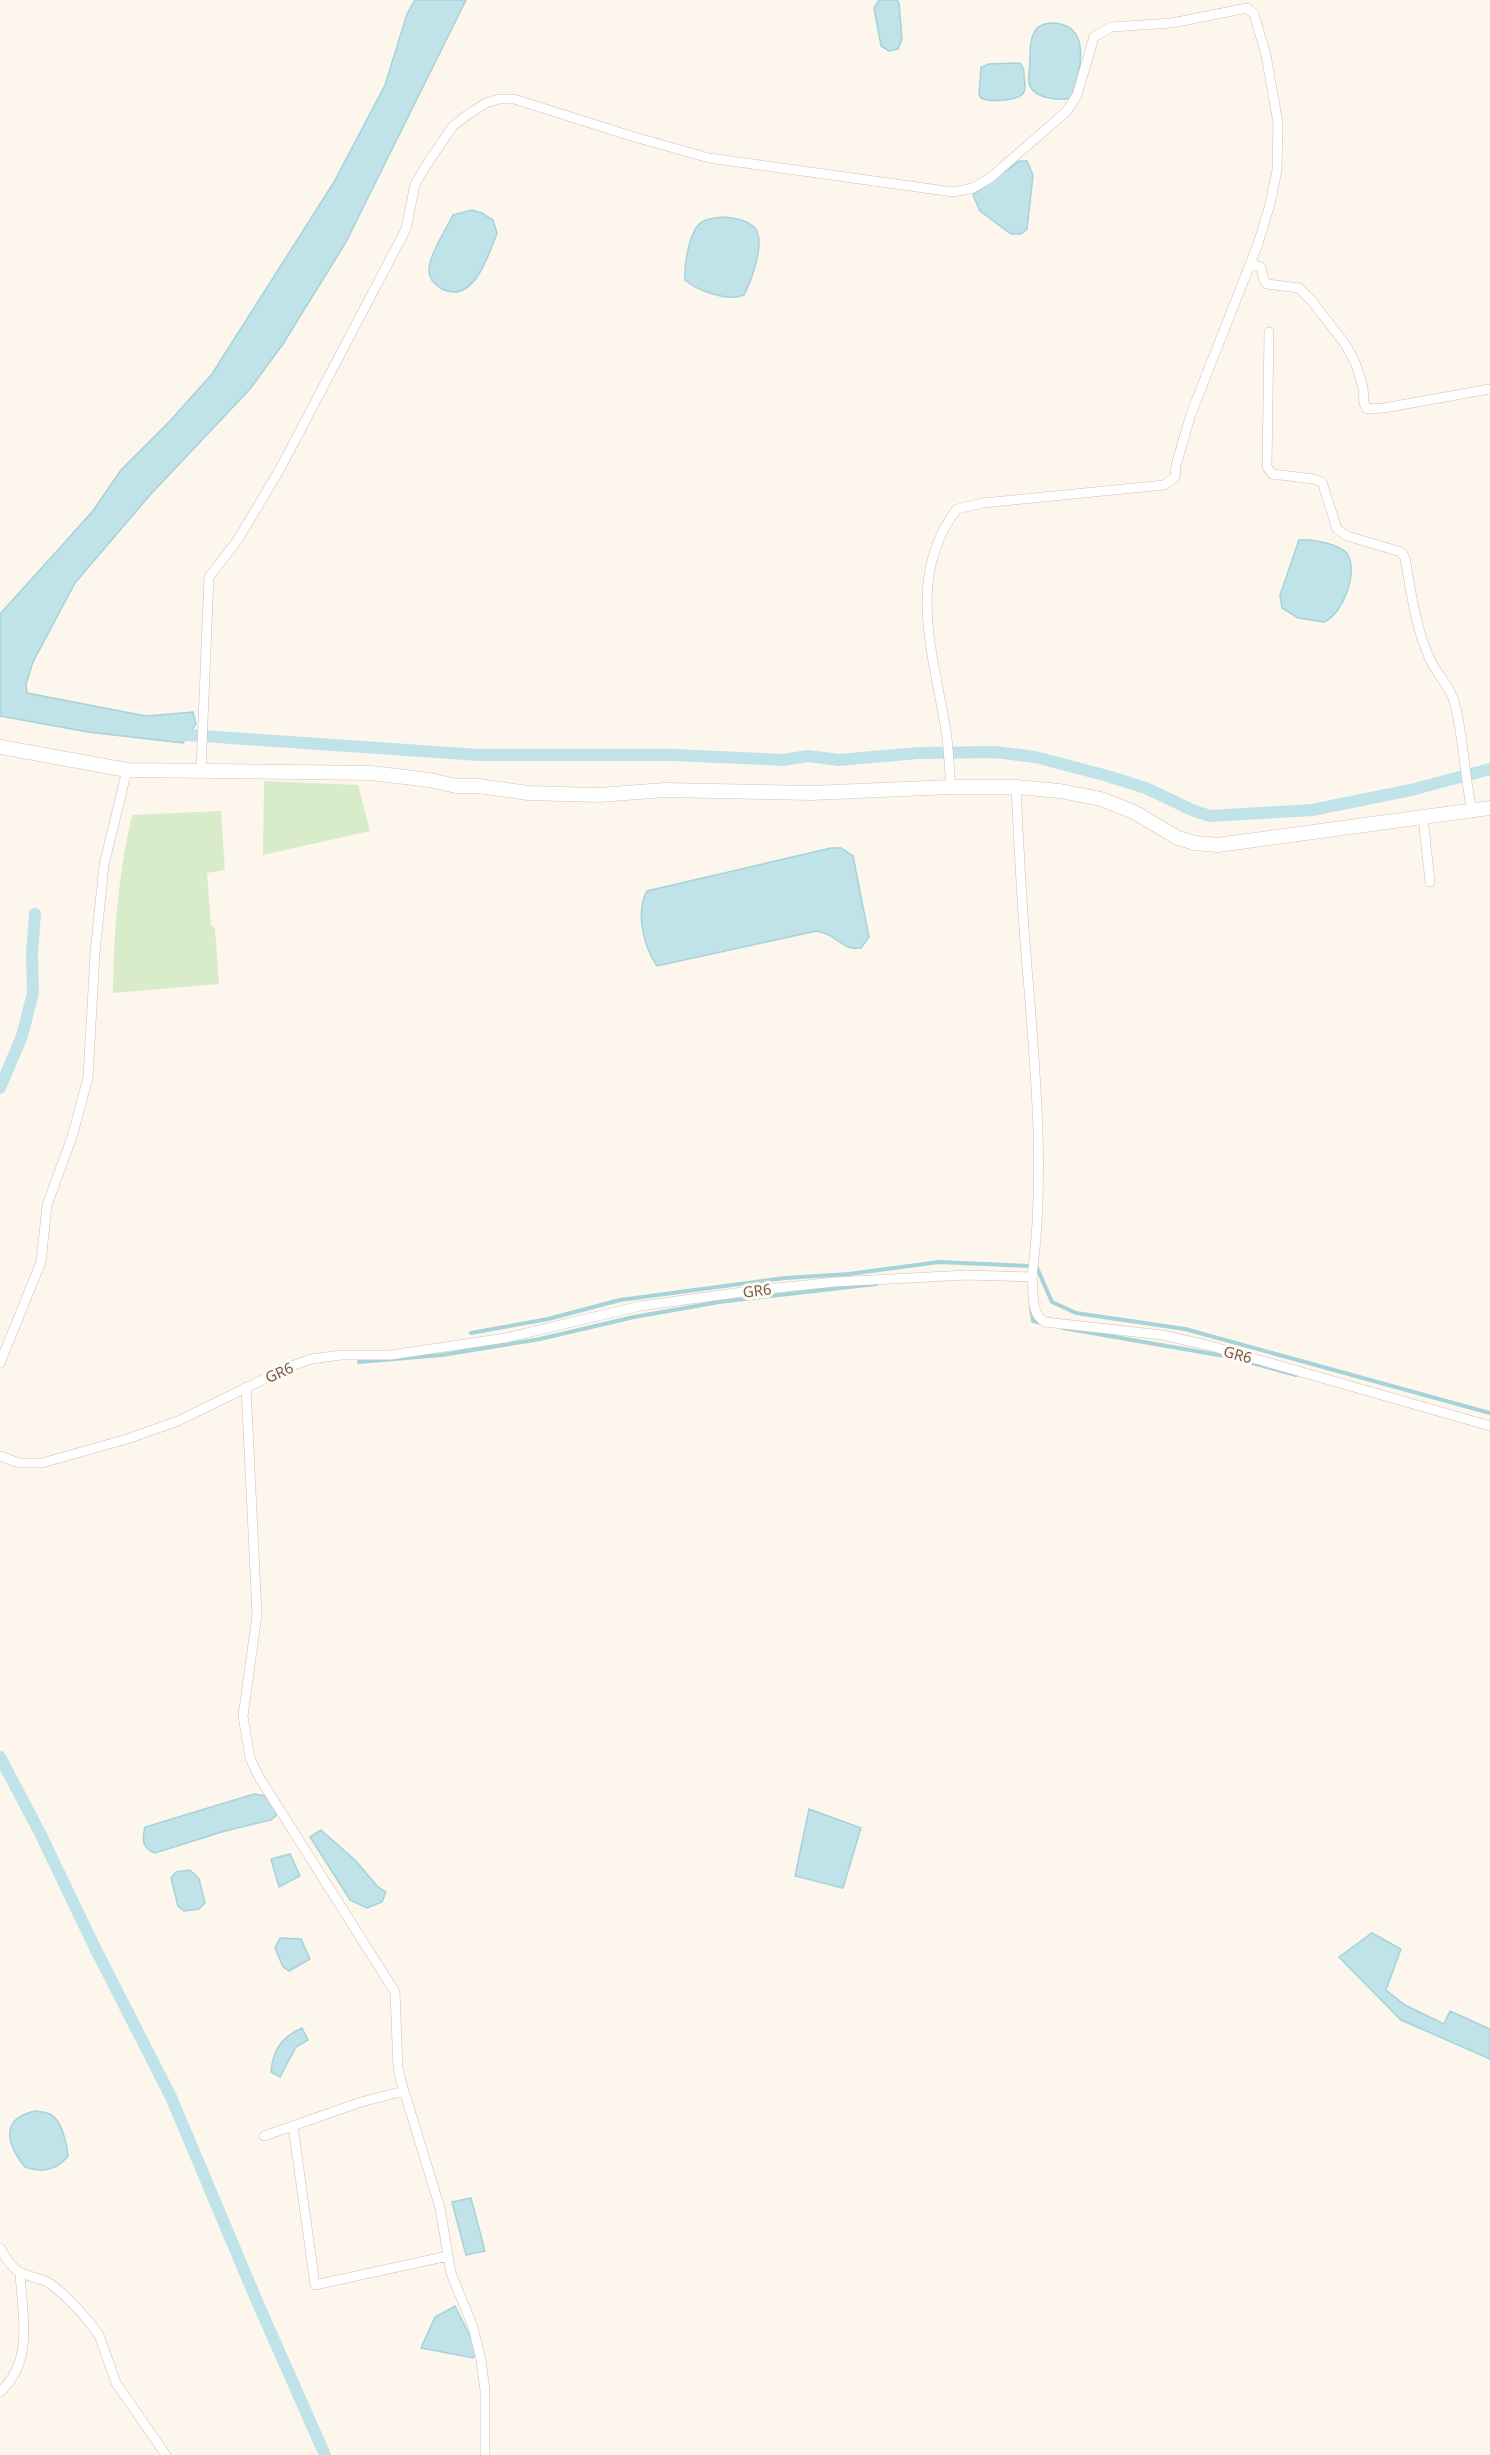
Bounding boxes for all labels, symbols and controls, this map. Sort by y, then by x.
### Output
street label: GR6 [741,1278,773,1302]
street label: GR6 [1221,1341,1255,1367]
street label: GR6 [262,1357,296,1387]

